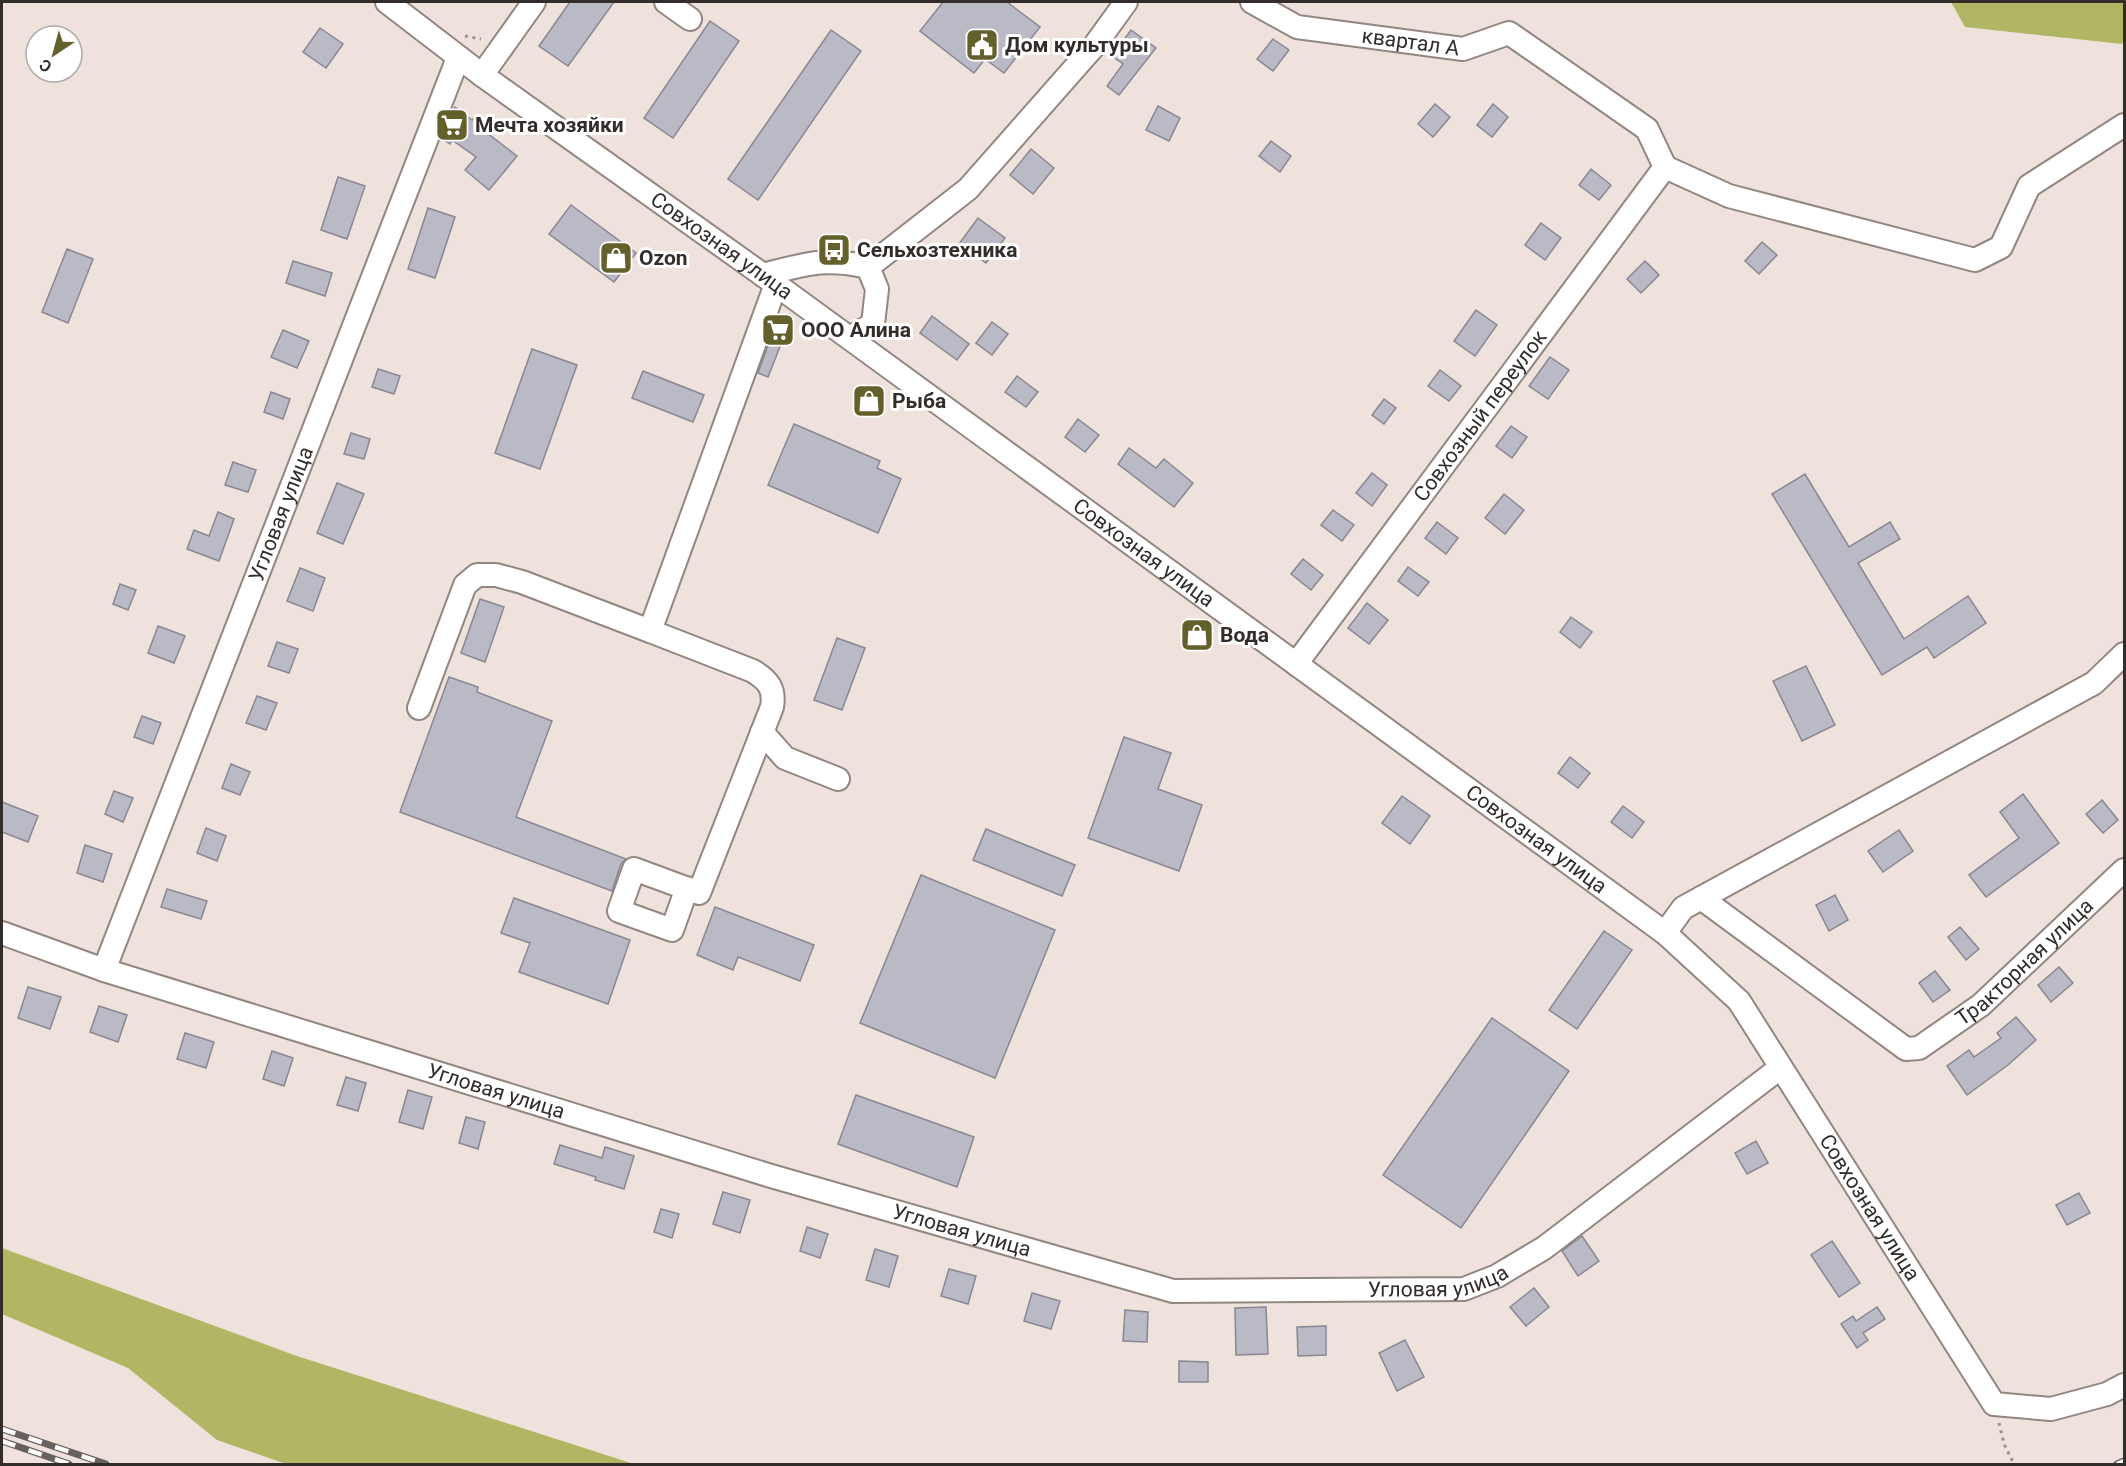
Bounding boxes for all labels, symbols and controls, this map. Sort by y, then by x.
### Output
north arrow [24,24,84,84]
street label: квартал А [1360,24,1461,60]
public building icon: Дом культуры [964,27,1000,63]
place label: Дом культуры [1005,33,1149,57]
text: С [36,55,55,76]
supermarket icon: Мечта хозяйки [434,107,470,143]
place label: Мечта хозяйки [475,113,624,137]
street label: Совхозная улица [646,187,797,304]
bus stop icon: Сельхозтехника [816,232,852,268]
place label: Сельхозтехника [857,238,1017,262]
shop icon: Ozon [598,240,634,276]
place label: Ozon [639,246,688,270]
supermarket icon: ООО Алина [760,312,796,348]
place label: ООО Алина [801,318,911,342]
street label: Совхозный переулок [1409,325,1552,506]
shop icon: Рыба [851,383,887,419]
place label: Рыба [892,389,946,413]
street label: Угловая улица [244,443,318,585]
street label: Совхозная улица [1069,493,1219,612]
shop icon: Вода [1179,617,1215,653]
place label: Вода [1220,623,1269,647]
street label: Совхозная улица [1461,780,1612,899]
street label: Тракторная улица [1951,894,2098,1031]
street label: Угловая улица [425,1059,568,1124]
street label: Совхозная улица [1814,1130,1925,1285]
street label: Угловая улица [890,1199,1034,1262]
street label: Угловая улица [1368,1260,1513,1302]

